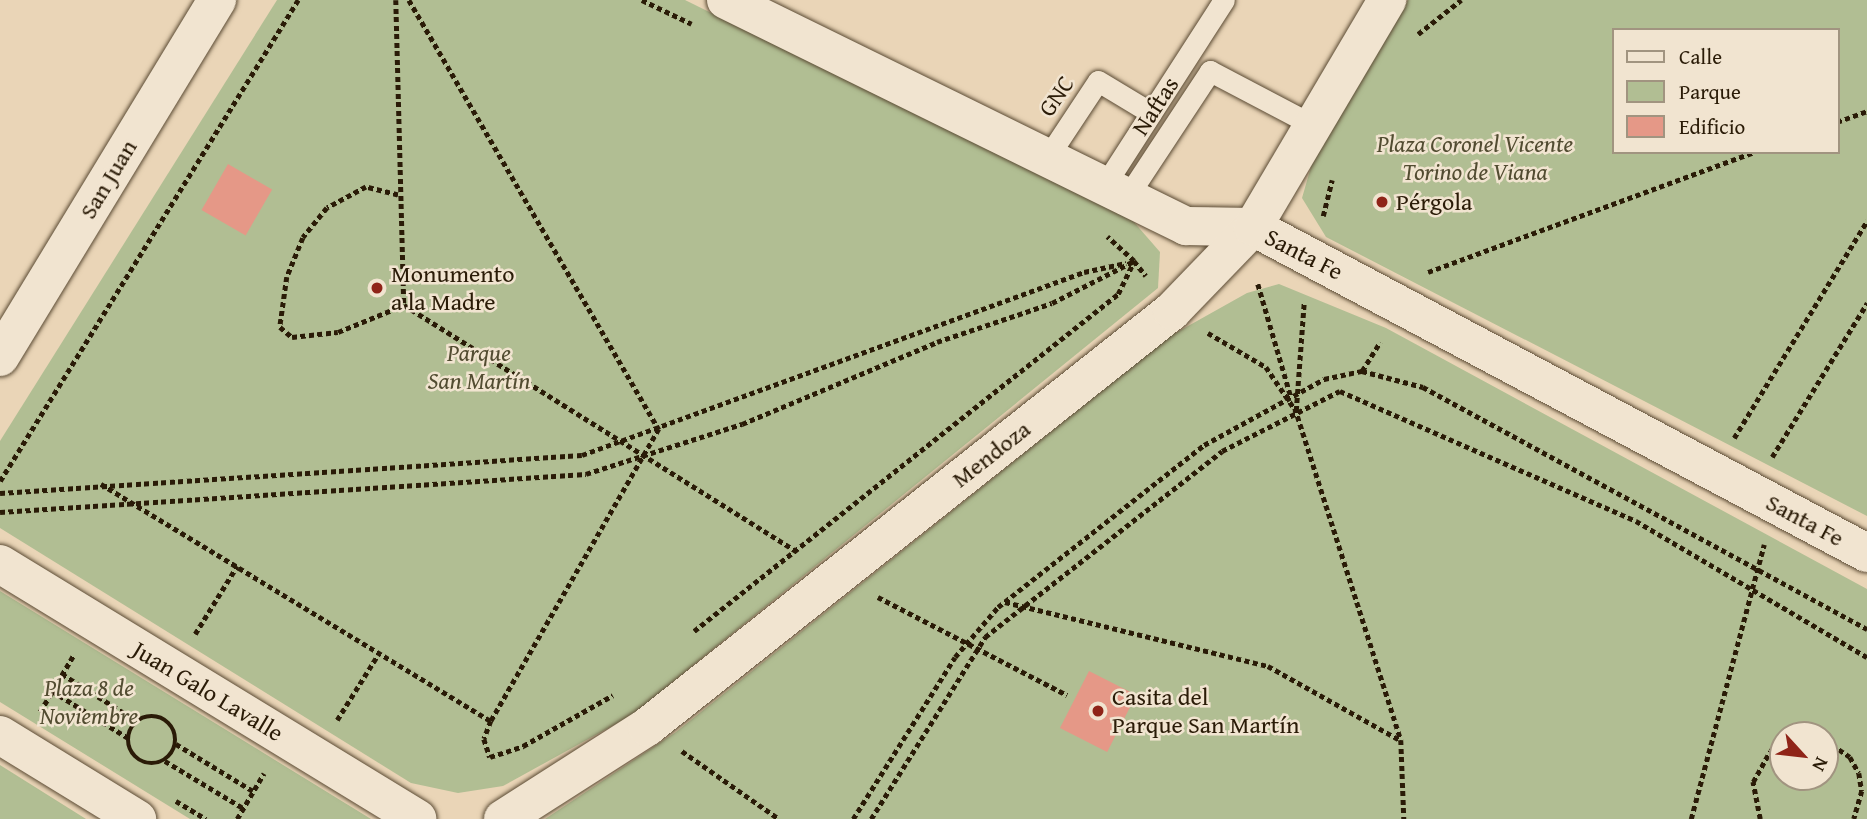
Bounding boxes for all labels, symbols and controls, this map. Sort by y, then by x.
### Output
legend [1612,28,1839,154]
text: Calle [1679,41,1722,72]
street label: GNC [1032,70,1080,122]
street label: Naftas [1125,71,1185,141]
text: Parque [1679,76,1741,107]
text: Edificio [1679,111,1745,142]
park label: Plaza Coronel Vicente Torino de Viana [1377,130,1573,186]
street label: San Juan [73,134,143,224]
place label: Pérgola [1396,188,1472,216]
marker: Pérgola [1374,194,1390,210]
street label: Santa Fe [1260,222,1348,286]
place label: Monumento a la Madre [391,260,514,316]
marker: Monumento a la Madre [369,280,385,296]
park label: Parque San Martín [428,339,530,395]
street label: Mendoza [946,415,1036,493]
street label: Santa Fe [1761,488,1849,552]
street label: Juan Galo Lavalle [127,635,289,747]
park label: Plaza 8 de Noviembre [40,674,138,730]
place label: Casita del Parque San Martín [1112,683,1299,739]
marker: Casita del Parque San Martín [1090,703,1106,719]
north arrow [1769,721,1839,791]
text: N [1806,753,1836,777]

